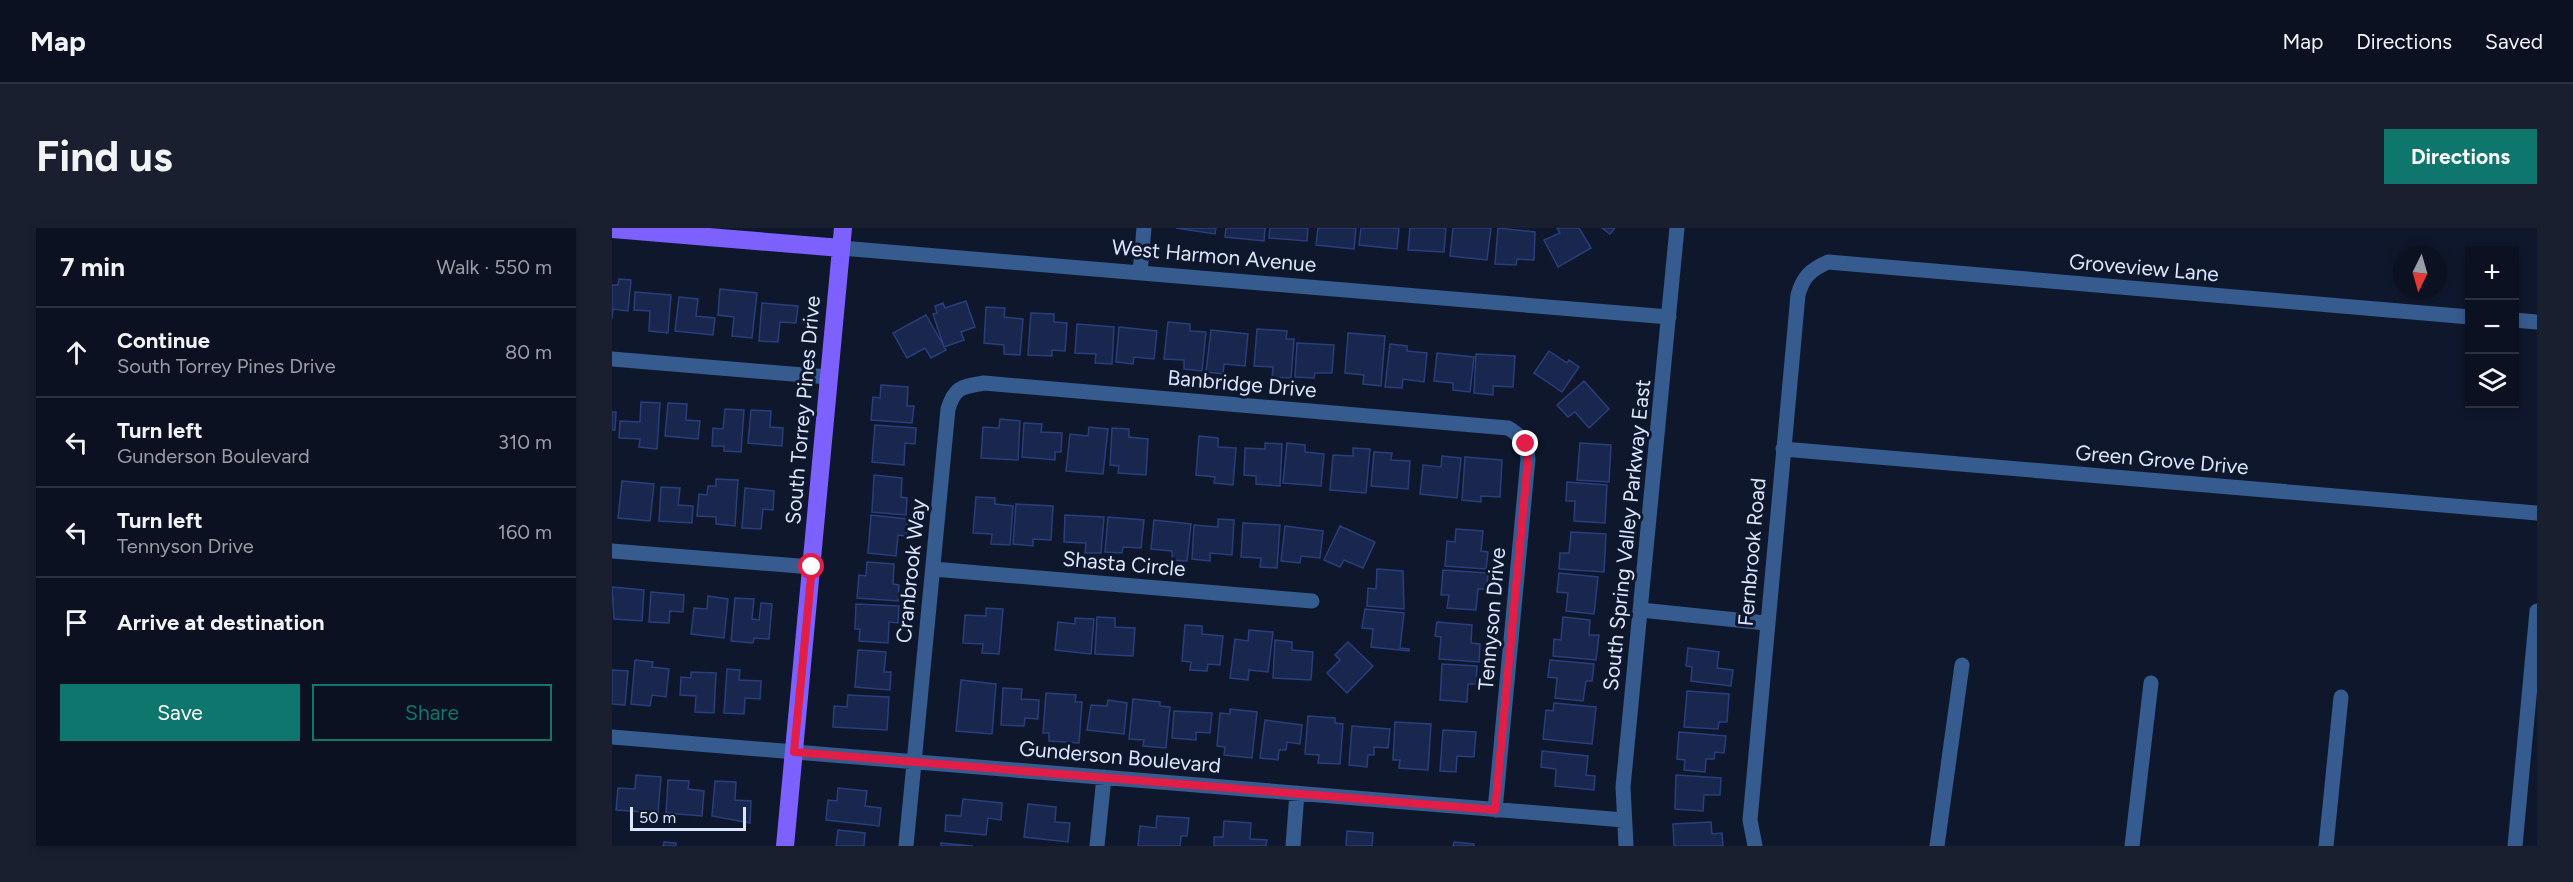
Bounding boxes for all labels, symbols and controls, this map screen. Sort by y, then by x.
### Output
text: Map [30,24,86,58]
text: Map [2282,29,2323,54]
text: Directions [2356,29,2452,54]
text: Saved [2485,29,2543,54]
button: Directions [2384,129,2537,184]
text: Find us [36,131,173,182]
street label: West Harmon Avenue [1111,234,1317,277]
north arrow [2393,246,2447,300]
map controls [2465,246,2519,408]
button: + [2465,246,2519,300]
street label: Groveview Lane [2068,249,2220,287]
text: 7 min [60,251,125,283]
text: Walk · 550 m [437,255,552,279]
street label: South Torrey Pines Drive [780,295,825,525]
button: − [2465,300,2519,354]
text: Continue [117,327,210,354]
icon: ahead [60,336,93,369]
text: 80 m [505,340,552,364]
text: South Torrey Pines Drive [117,354,336,378]
button: layers [2465,354,2519,408]
street label: Banbridge Drive [1167,365,1318,402]
street label: South Spring Valley Parkway East [1598,378,1655,692]
text: Turn left [117,417,203,444]
icon: left [60,426,93,459]
text: 310 m [498,430,552,454]
route end [1512,430,1538,456]
street label: Green Grove Drive [2074,439,2250,480]
text: Gunderson Boulevard [117,444,310,468]
street label: Fernbrook Road [1733,477,1770,627]
street label: Cranbrook Way [891,498,930,644]
text: Turn left [117,507,203,534]
icon: left [60,516,93,549]
text: 160 m [498,520,552,544]
text: Tennyson Drive [117,534,254,558]
street label: Shasta Circle [1061,546,1187,581]
street label: Tennyson Drive [1473,546,1510,692]
route start [798,553,824,579]
icon: arrive [60,606,93,639]
text: Arrive at destination [117,609,325,636]
button: Save [60,684,300,741]
button: Share [312,684,552,741]
street label: Gunderson Boulevard [1018,735,1222,778]
scale bar [630,804,746,832]
text: 50 m [639,808,676,827]

